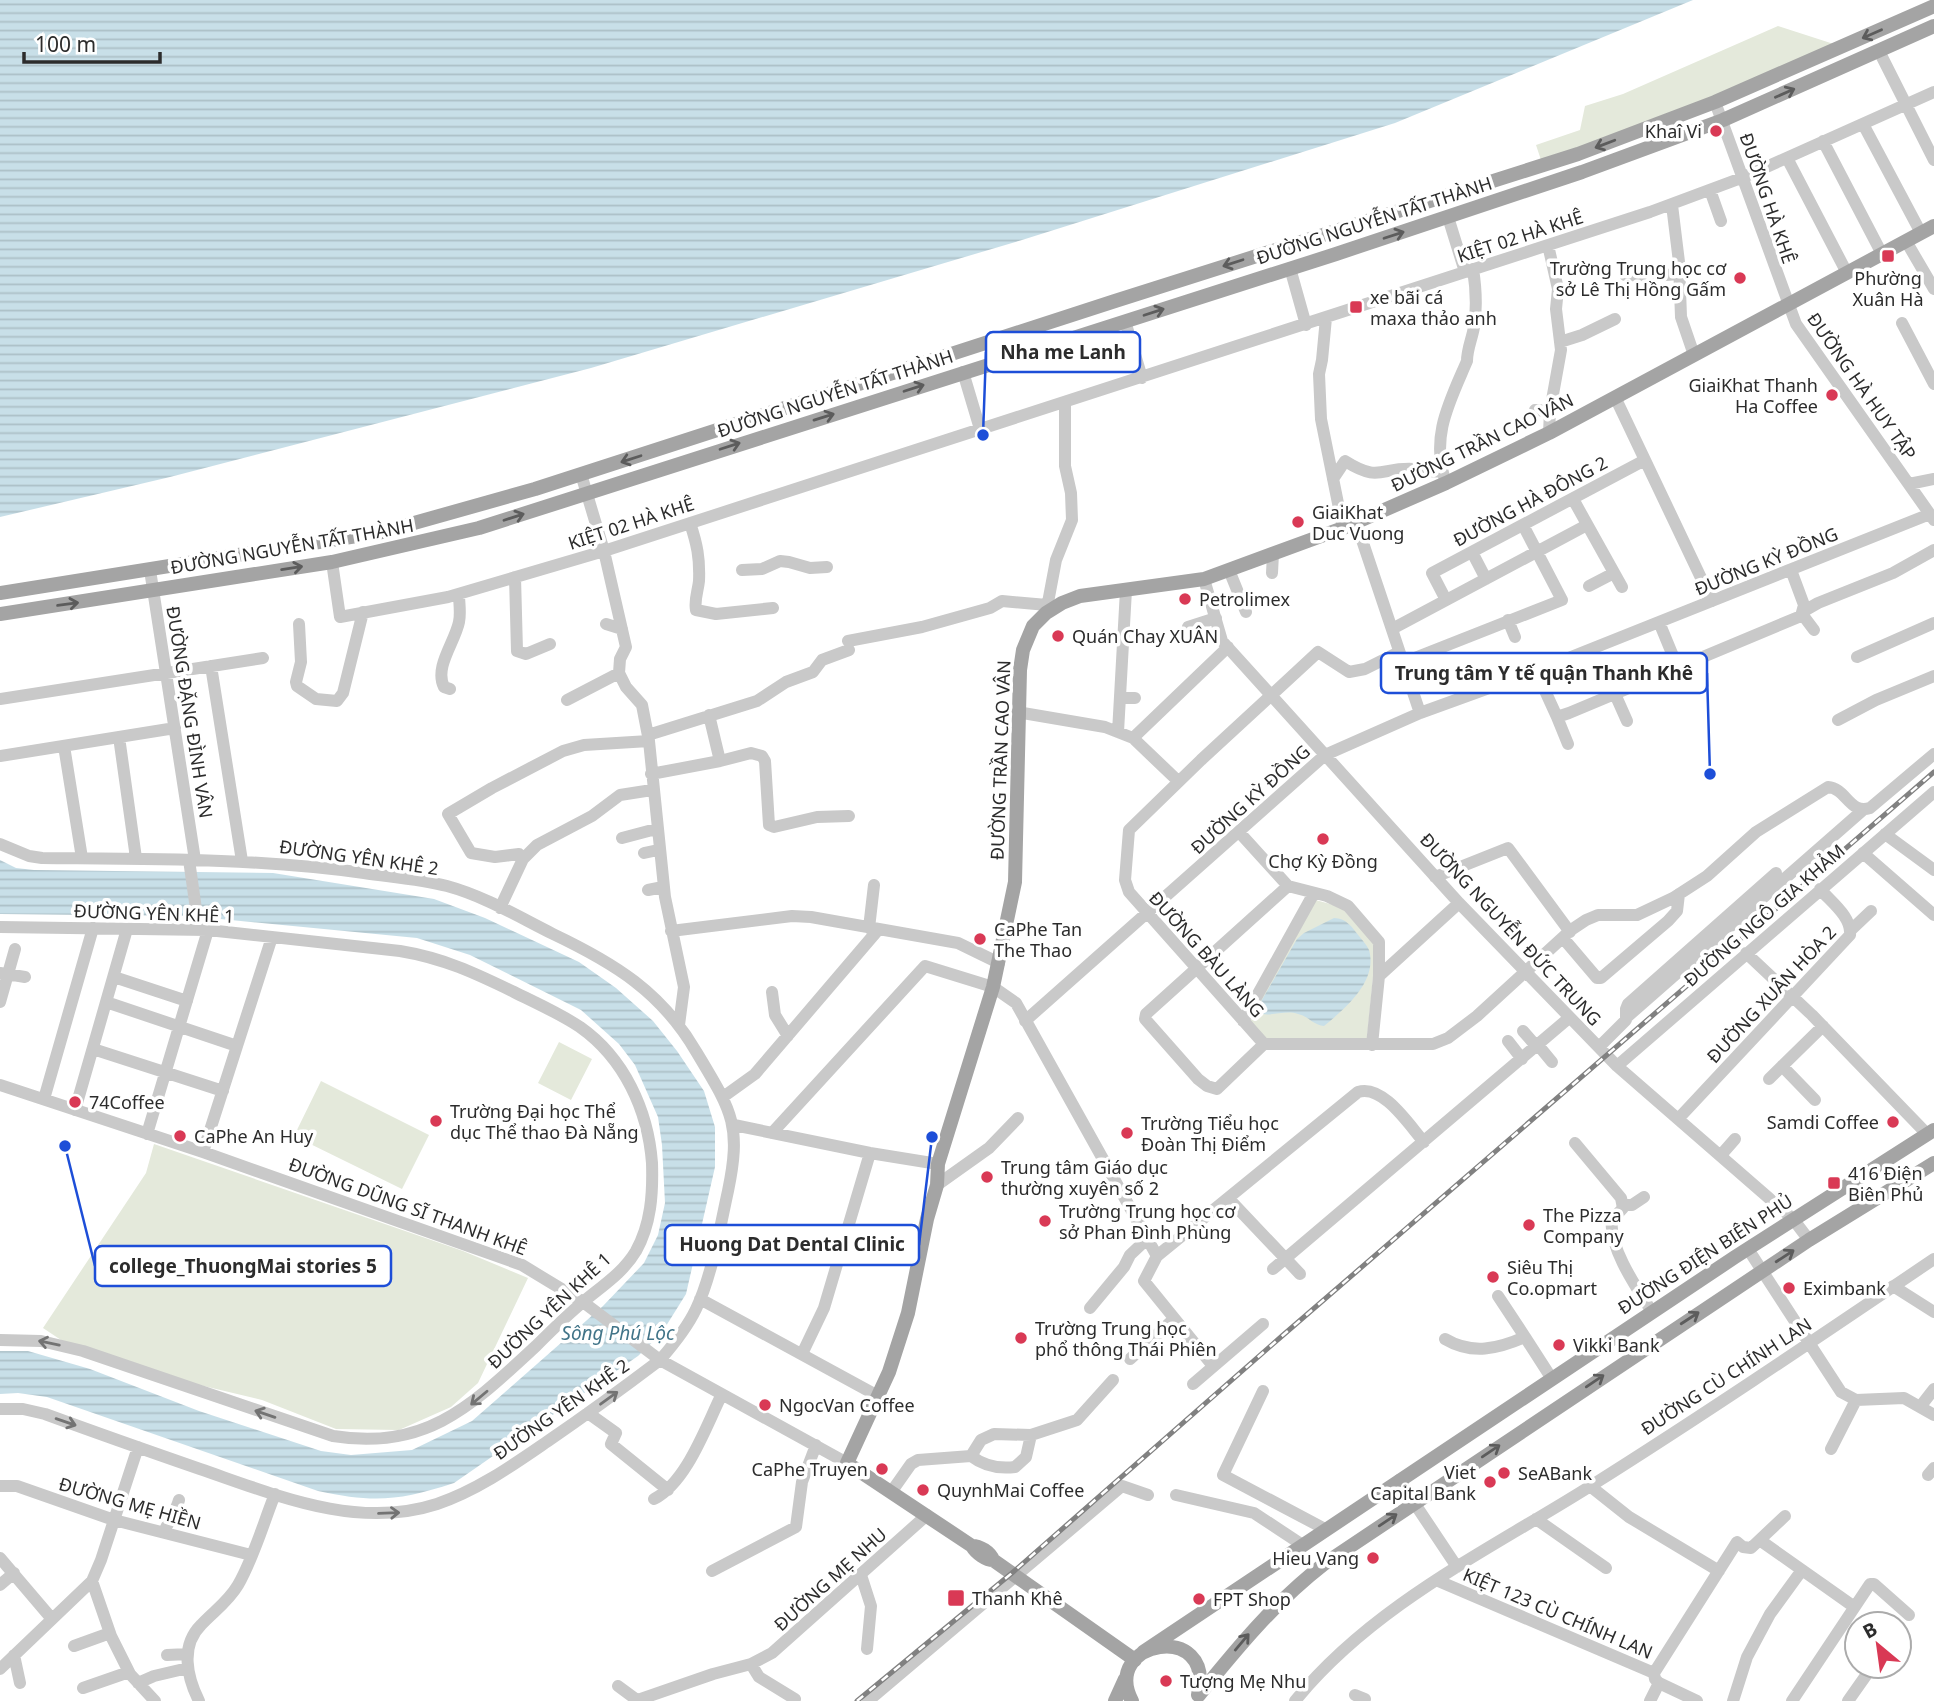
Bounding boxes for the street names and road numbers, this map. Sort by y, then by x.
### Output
street label: ĐƯỜNG HÀ KHÊ [1734,130,1802,266]
street label: ĐƯỜNG NGUYỄN TẤT THÀNH [1253,170,1495,270]
street label: KIỆT 02 HÀ KHÊ [1454,204,1586,268]
street label: ĐƯỜNG HÀ HUY TẬP [1802,308,1922,464]
street label: ĐƯỜNG NGUYỄN TẤT THÀNH [714,343,956,443]
street label: ĐƯỜNG TRẦN CAO VÂN [1387,387,1577,497]
street label: ĐƯỜNG HÀ ĐÔNG 2 [1449,450,1611,552]
street label: KIỆT 02 HÀ KHÊ [565,491,697,555]
street label: ĐƯỜNG NGUYỄN TẤT THÀNH [168,512,416,579]
street label: ĐƯỜNG KỲ ĐỒNG [1691,521,1841,601]
street label: ĐƯỜNG ĐẶNG ĐÌNH VÂN [161,604,219,820]
street label: ĐƯỜNG TRẦN CAO VÂN [985,660,1015,860]
street label: ĐƯỜNG KỲ ĐỒNG [1185,739,1315,859]
street label: ĐƯỜNG NGUYỄN ĐỨC TRUNG [1415,827,1608,1031]
street label: ĐƯỜNG YÊN KHÊ 2 [278,834,440,880]
street label: ĐƯỜNG NGÔ GIA KHẢM [1678,838,1850,992]
street label: ĐƯỜNG BÀU LÀNG [1144,886,1270,1022]
street label: ĐƯỜNG YÊN KHÊ 1 [73,898,235,928]
street label: ĐƯỜNG XUÂN HÒA 2 [1701,920,1841,1068]
street label: ĐƯỜNG DŨNG SĨ THANH KHÊ [285,1152,531,1260]
street label: ĐƯỜNG ĐIỆN BIÊN PHỦ [1613,1188,1797,1320]
street label: ĐƯỜNG YÊN KHÊ 1 [482,1246,616,1374]
street label: ĐƯỜNG CÙ CHÍNH LAN [1636,1312,1816,1440]
street label: ĐƯỜNG YÊN KHÊ 2 [488,1353,634,1465]
street label: ĐƯỜNG MẸ HIỀN [56,1471,204,1535]
street label: ĐƯỜNG MẸ NHU [769,1522,891,1636]
street label: KIỆT 123 CÙ CHÍNH LAN [1459,1562,1657,1664]

